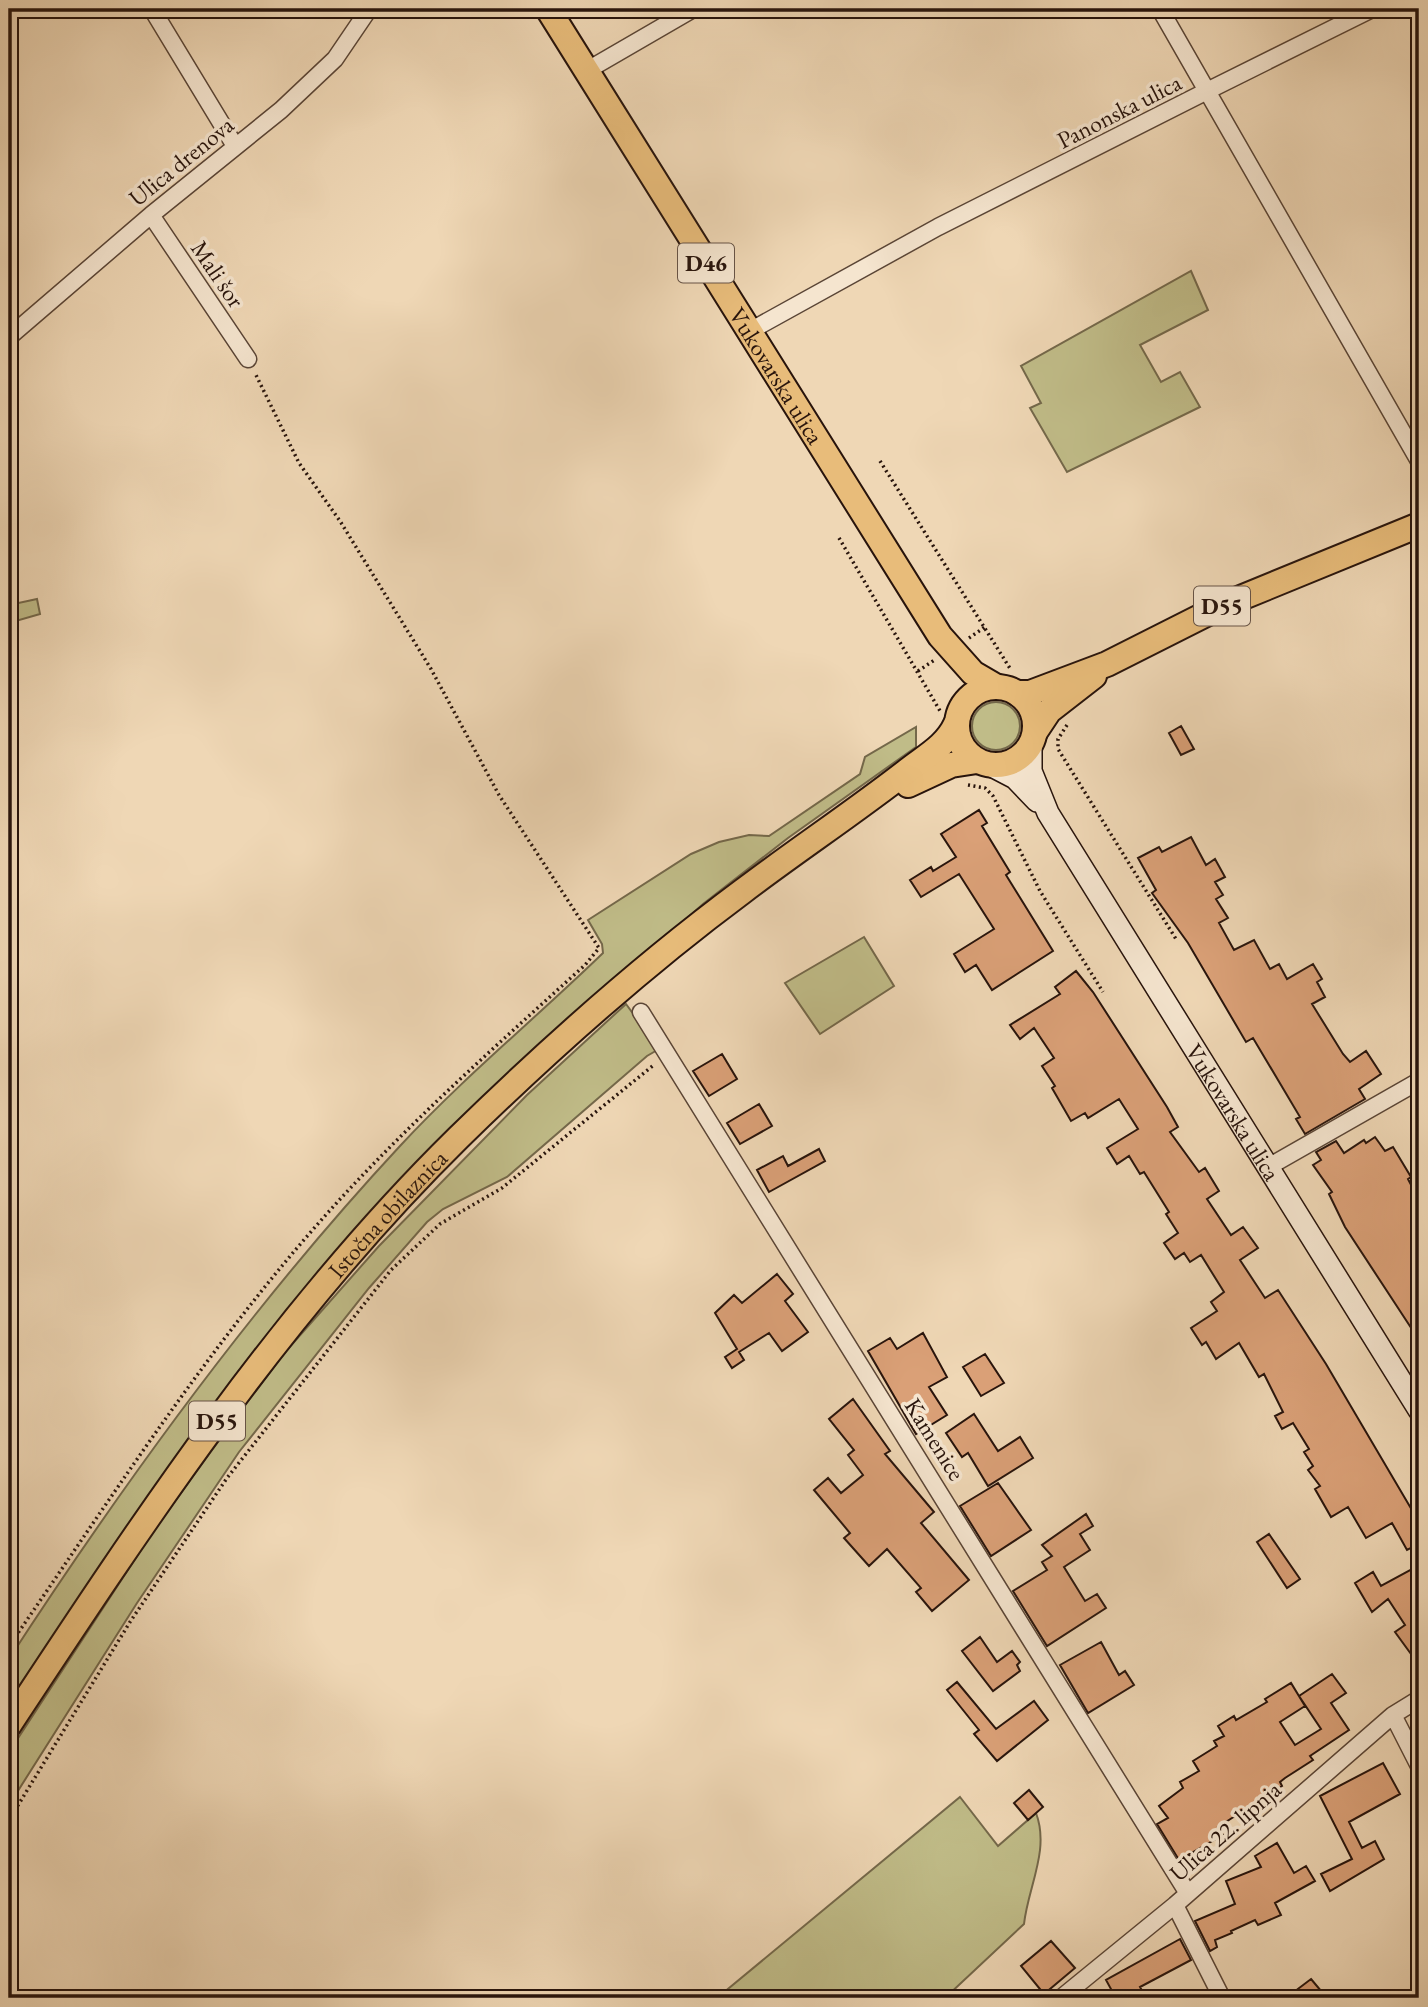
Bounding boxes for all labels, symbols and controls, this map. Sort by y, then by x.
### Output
street label: Panonska ulica [1052,66,1187,156]
street label: Ulica drenova [122,109,240,213]
street label: Mali šor [184,234,252,314]
road number: D46 [678,244,734,282]
street label: Vukovarska ulica [722,301,832,450]
road number: D55 [1194,586,1250,626]
street label: Vukovarska ulica [1179,1037,1288,1187]
street label: Istočna obilaznica [321,1142,454,1284]
street label: Kamenice [898,1392,972,1486]
road number: D55 [189,1402,245,1440]
street label: Ulica 22. lipnja [1163,1774,1288,1888]

